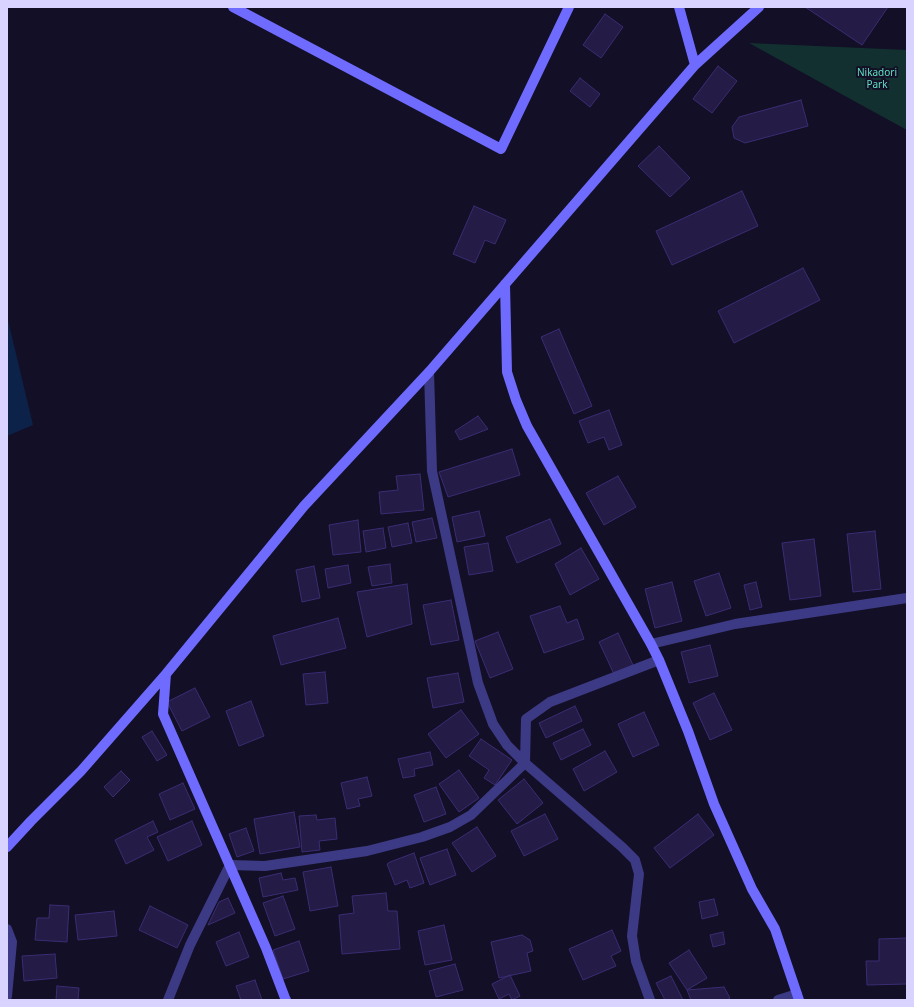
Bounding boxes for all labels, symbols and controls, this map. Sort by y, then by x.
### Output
park label: Nikadori Park [857,67,897,90]

